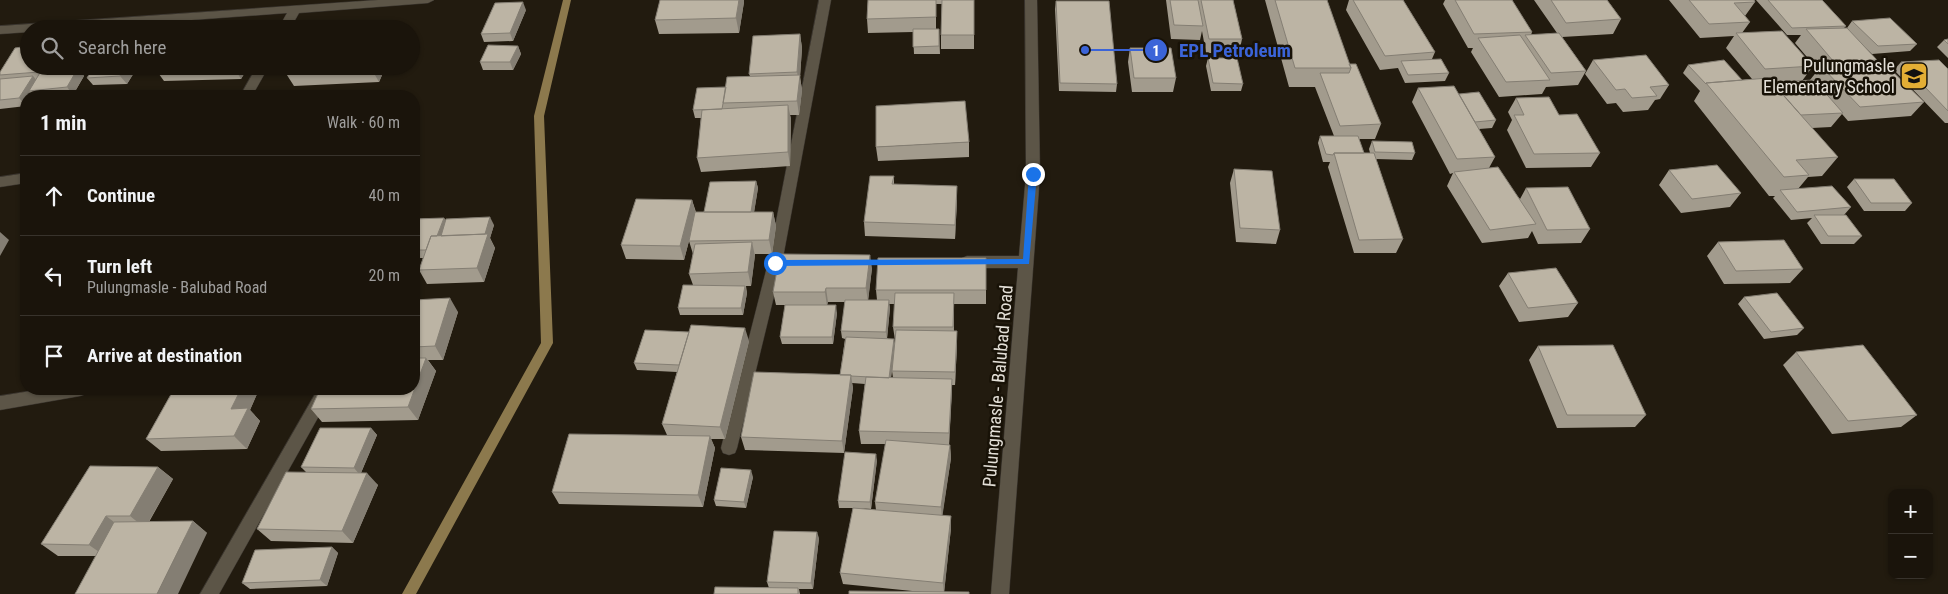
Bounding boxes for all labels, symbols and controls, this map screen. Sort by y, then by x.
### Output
search box [20,20,420,75]
callout: EPL Petroleum [1144,33,1301,67]
icon: search [38,34,66,62]
text: Search here [78,36,166,59]
text: EPL Petroleum [1179,39,1291,62]
text: 1 [1152,42,1160,60]
place label: Pulungmasle Elementary School [1763,55,1895,97]
school or university icon: Pulungmasle Elementary School [1899,61,1929,91]
text: 1 min [40,111,87,135]
text: Walk · 60 m [327,113,400,132]
route end [1022,163,1045,186]
icon: ahead [40,182,68,210]
text: Continue [87,184,155,207]
text: 40 m [368,186,400,205]
route start [764,252,787,275]
text: Turn left [87,255,152,278]
icon: left [40,262,68,290]
text: 20 m [368,266,400,285]
text: Pulungmasle - Balubad Road [87,278,267,297]
street label: Pulungmasle - Balubad Road [978,284,1017,488]
icon: arrive [40,342,68,370]
text: Arrive at destination [87,344,242,367]
map controls [1888,489,1933,579]
button: + [1888,489,1933,534]
button: − [1888,534,1933,579]

